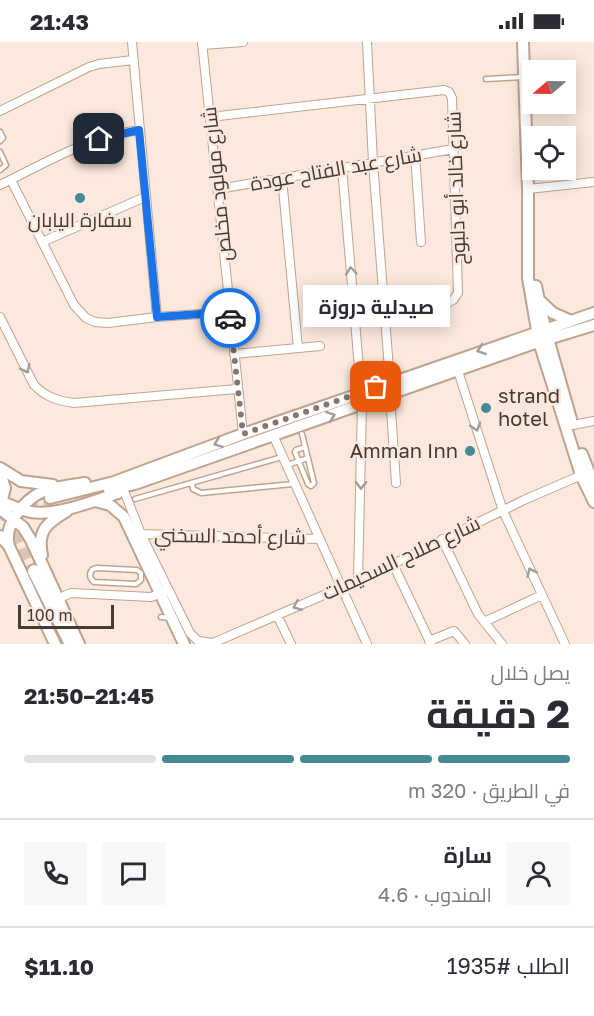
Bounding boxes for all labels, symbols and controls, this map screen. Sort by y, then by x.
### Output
text: 21:43 [30,8,89,35]
north arrow [522,60,576,114]
map controls [522,60,576,180]
street label: شارع مولود مخلص [196,105,239,263]
street label: شارع خالد أبو دلبوح [440,111,473,265]
pin [73,113,124,164]
icon: home [82,122,115,155]
button: locate [522,126,576,180]
street label: شارع عبد الفتاح عودة [248,141,424,198]
marker: سفارة اليابان [73,191,87,205]
place label: سفارة اليابان [28,207,132,233]
one-way arrow [345,267,358,276]
callout: صيدلية دروزة [302,285,449,327]
courier [200,288,260,348]
text: صيدلية دروزة [319,294,434,318]
icon: car [214,302,247,335]
one-way arrow [477,343,487,356]
pin [350,361,401,412]
one-way arrow [19,363,31,374]
icon: bag [359,370,392,403]
place label: strand hotel [498,383,560,430]
marker: strand hotel [479,401,493,415]
one-way arrow [325,410,336,423]
one-way arrow [468,421,481,432]
one-way arrow [214,436,225,448]
place label: Amman Inn [350,438,458,462]
marker: Amman Inn [463,444,477,458]
one-way arrow [354,480,367,489]
street label: شارع صلاح السحيمات [318,510,485,607]
street label: شارع أحمد السخني [154,522,306,553]
one-way arrow [527,568,539,579]
one-way arrow [293,599,304,611]
scale bar [18,602,114,630]
text: 100 m [27,605,73,625]
text: يصل خلال [491,660,570,684]
text: 21:45–21:50 [24,682,154,709]
text: 2 دقيقة [426,690,570,737]
text: في الطريق · 320 m [408,778,570,802]
text: سارة [444,841,492,868]
button: phone [24,842,87,905]
button: chat [102,842,165,905]
button: person [507,842,570,905]
text: المندوب · 4.6 [378,882,492,906]
text: الطلب #1935 [447,952,570,979]
text: $11.10 [24,953,94,980]

